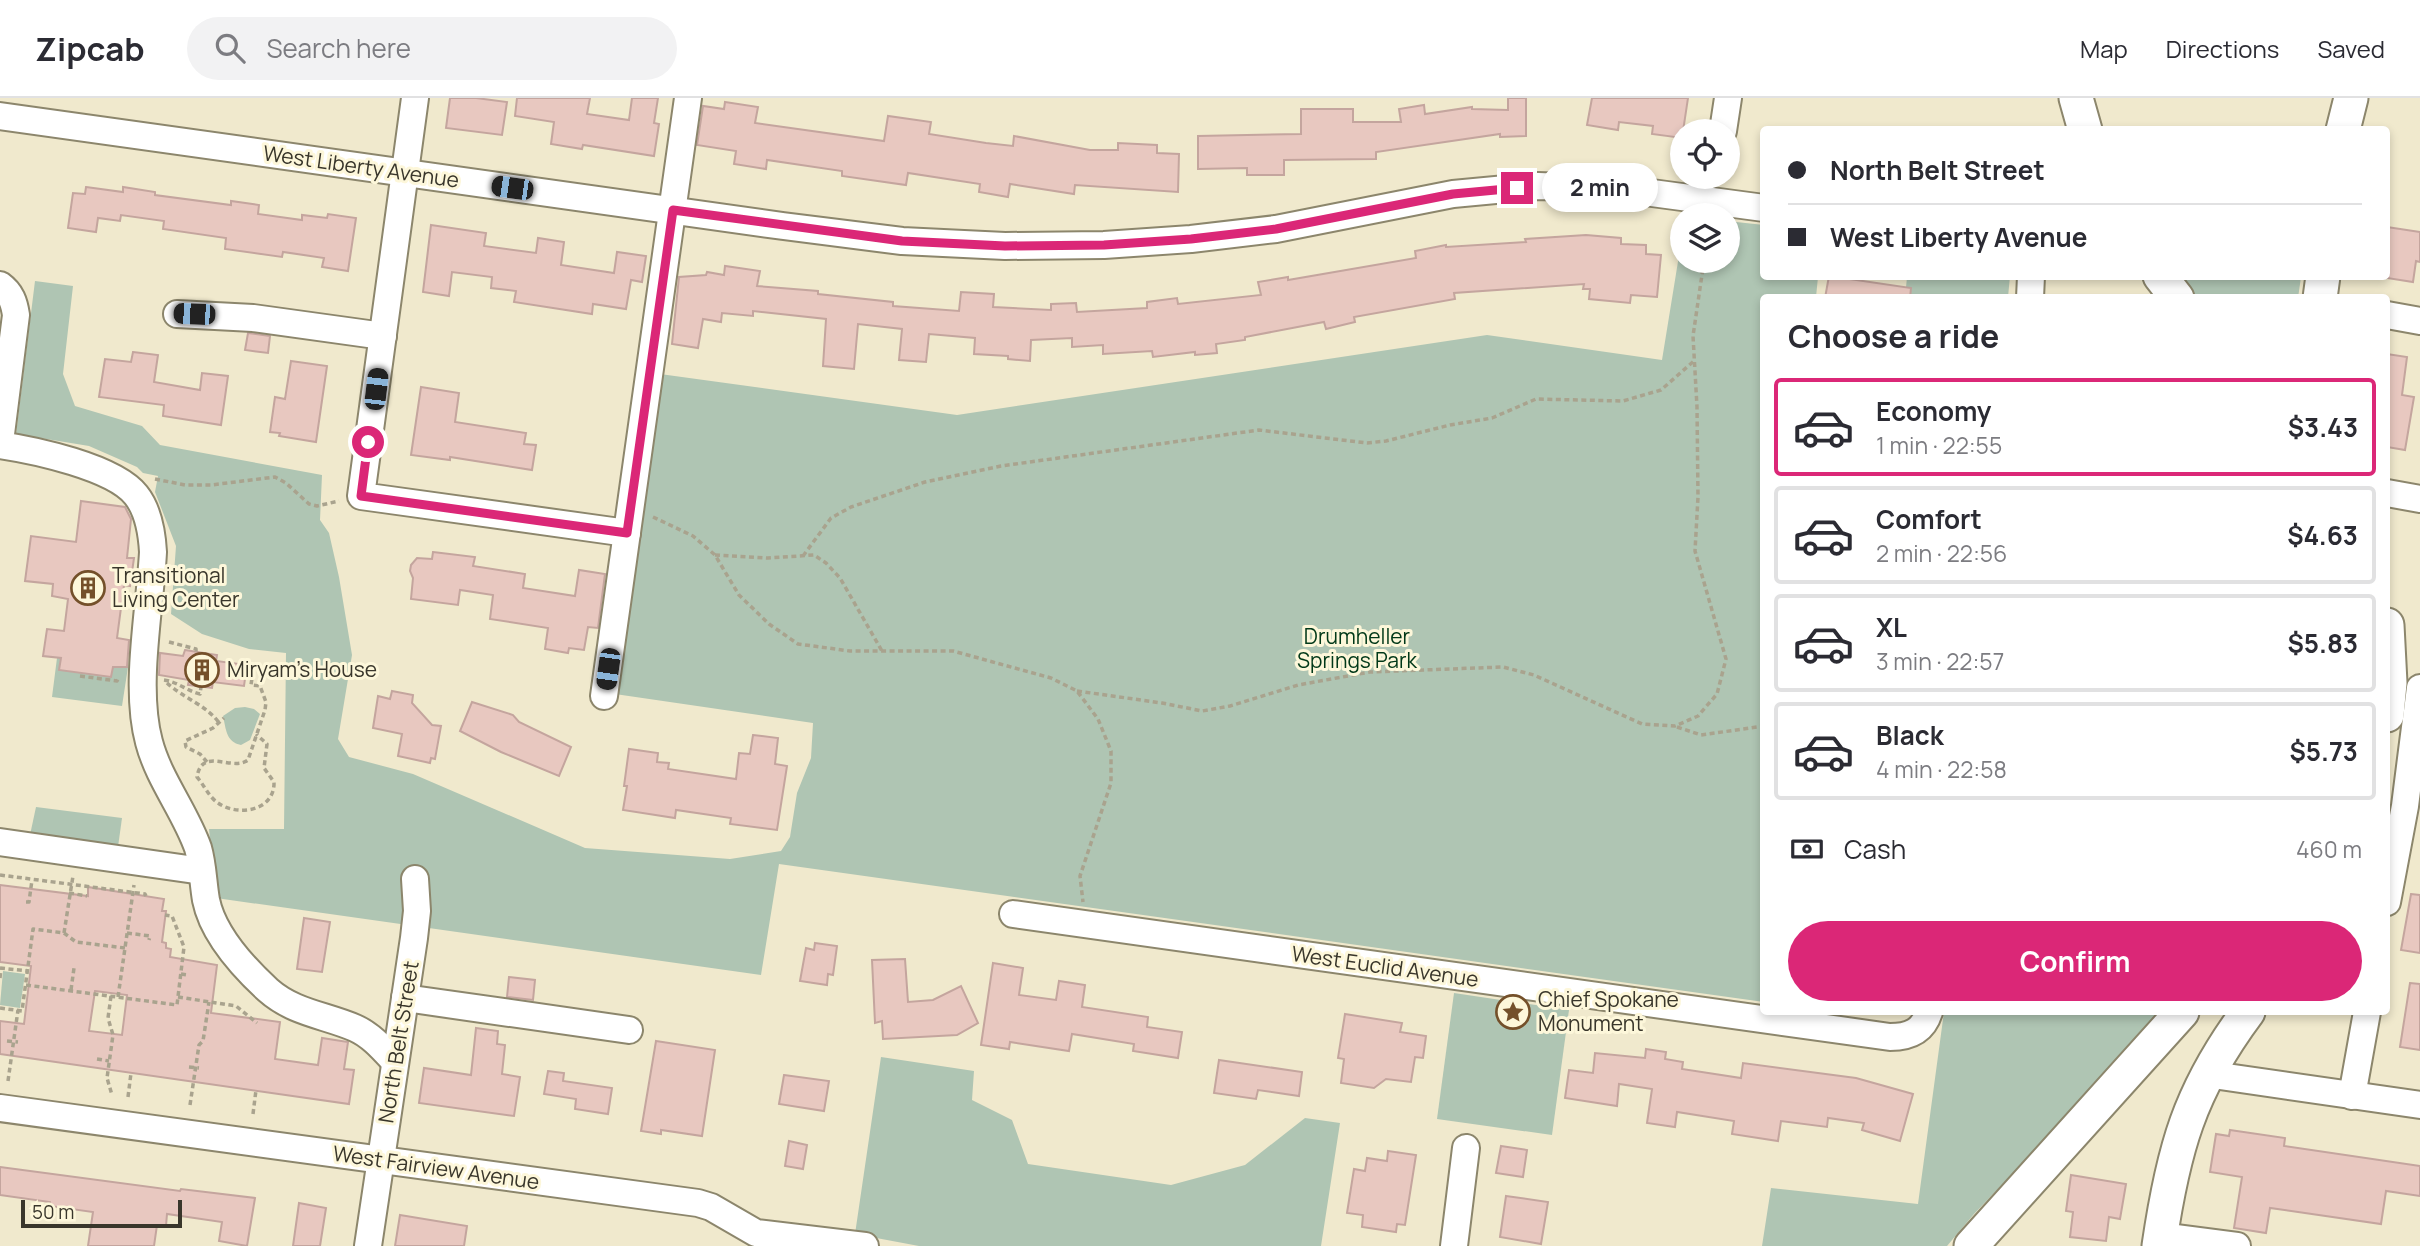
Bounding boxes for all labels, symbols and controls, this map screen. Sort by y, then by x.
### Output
search box [187,17,677,80]
text: Zipcab [35,26,145,71]
icon: search [211,29,249,67]
text: Search here [267,30,411,66]
text: Map [2080,32,2128,65]
text: Directions [2166,32,2279,65]
text: Saved [2317,32,2385,65]
map controls [1670,119,1740,273]
button: locate [1670,119,1740,189]
street label: West Liberty Avenue [261,138,461,194]
text: North Belt Street [1830,152,2045,188]
callout: 2 min [1542,164,1657,212]
text: 2 min [1570,171,1630,203]
route end [1501,172,1533,204]
car [490,175,535,201]
button: layers [1670,203,1740,273]
text: West Liberty Avenue [1830,219,2088,255]
car [173,303,216,325]
text: Choose a ride [1788,314,1999,358]
car [364,367,389,411]
text: Economy [1876,393,1991,429]
icon: car [1792,396,1855,459]
text: $3.43 [2288,409,2358,445]
route start [352,426,384,458]
text: 1 min · 22:55 [1876,429,2002,461]
text: Comfort [1876,501,1982,537]
icon: car [1792,504,1855,567]
text: $4.63 [2287,517,2358,553]
text: 2 min · 22:56 [1876,537,2007,569]
place label: Transitional Living Center [112,561,240,613]
building icon: Transitional Living Center [69,569,107,607]
text: XL [1876,609,1907,645]
icon: car [1792,612,1855,675]
park label: Drumheller Springs Park [1297,622,1417,674]
text: $5.83 [2288,625,2358,661]
text: 3 min · 22:57 [1876,645,2004,677]
car [595,647,622,691]
building icon: Miryam's House [183,651,221,689]
place label: Miryam's House [227,655,377,683]
text: Black [1876,717,1944,753]
icon: car [1792,720,1855,783]
text: $5.73 [2290,733,2358,769]
text: 4 min · 22:58 [1876,753,2007,785]
icon: cash [1788,830,1826,868]
text: Cash [1844,831,1906,867]
text: 460 m [2296,833,2362,865]
button: Confirm [1788,921,2362,1001]
street label: West Euclid Avenue [1290,939,1480,993]
street label: North Belt Street [371,959,425,1125]
place label: Chief Spokane Monument [1538,985,1679,1037]
place icon: Chief Spokane Monument [1494,993,1532,1031]
street label: West Fairview Avenue [331,1139,541,1195]
scale bar [21,1197,182,1229]
text: 50 m [32,1199,74,1225]

